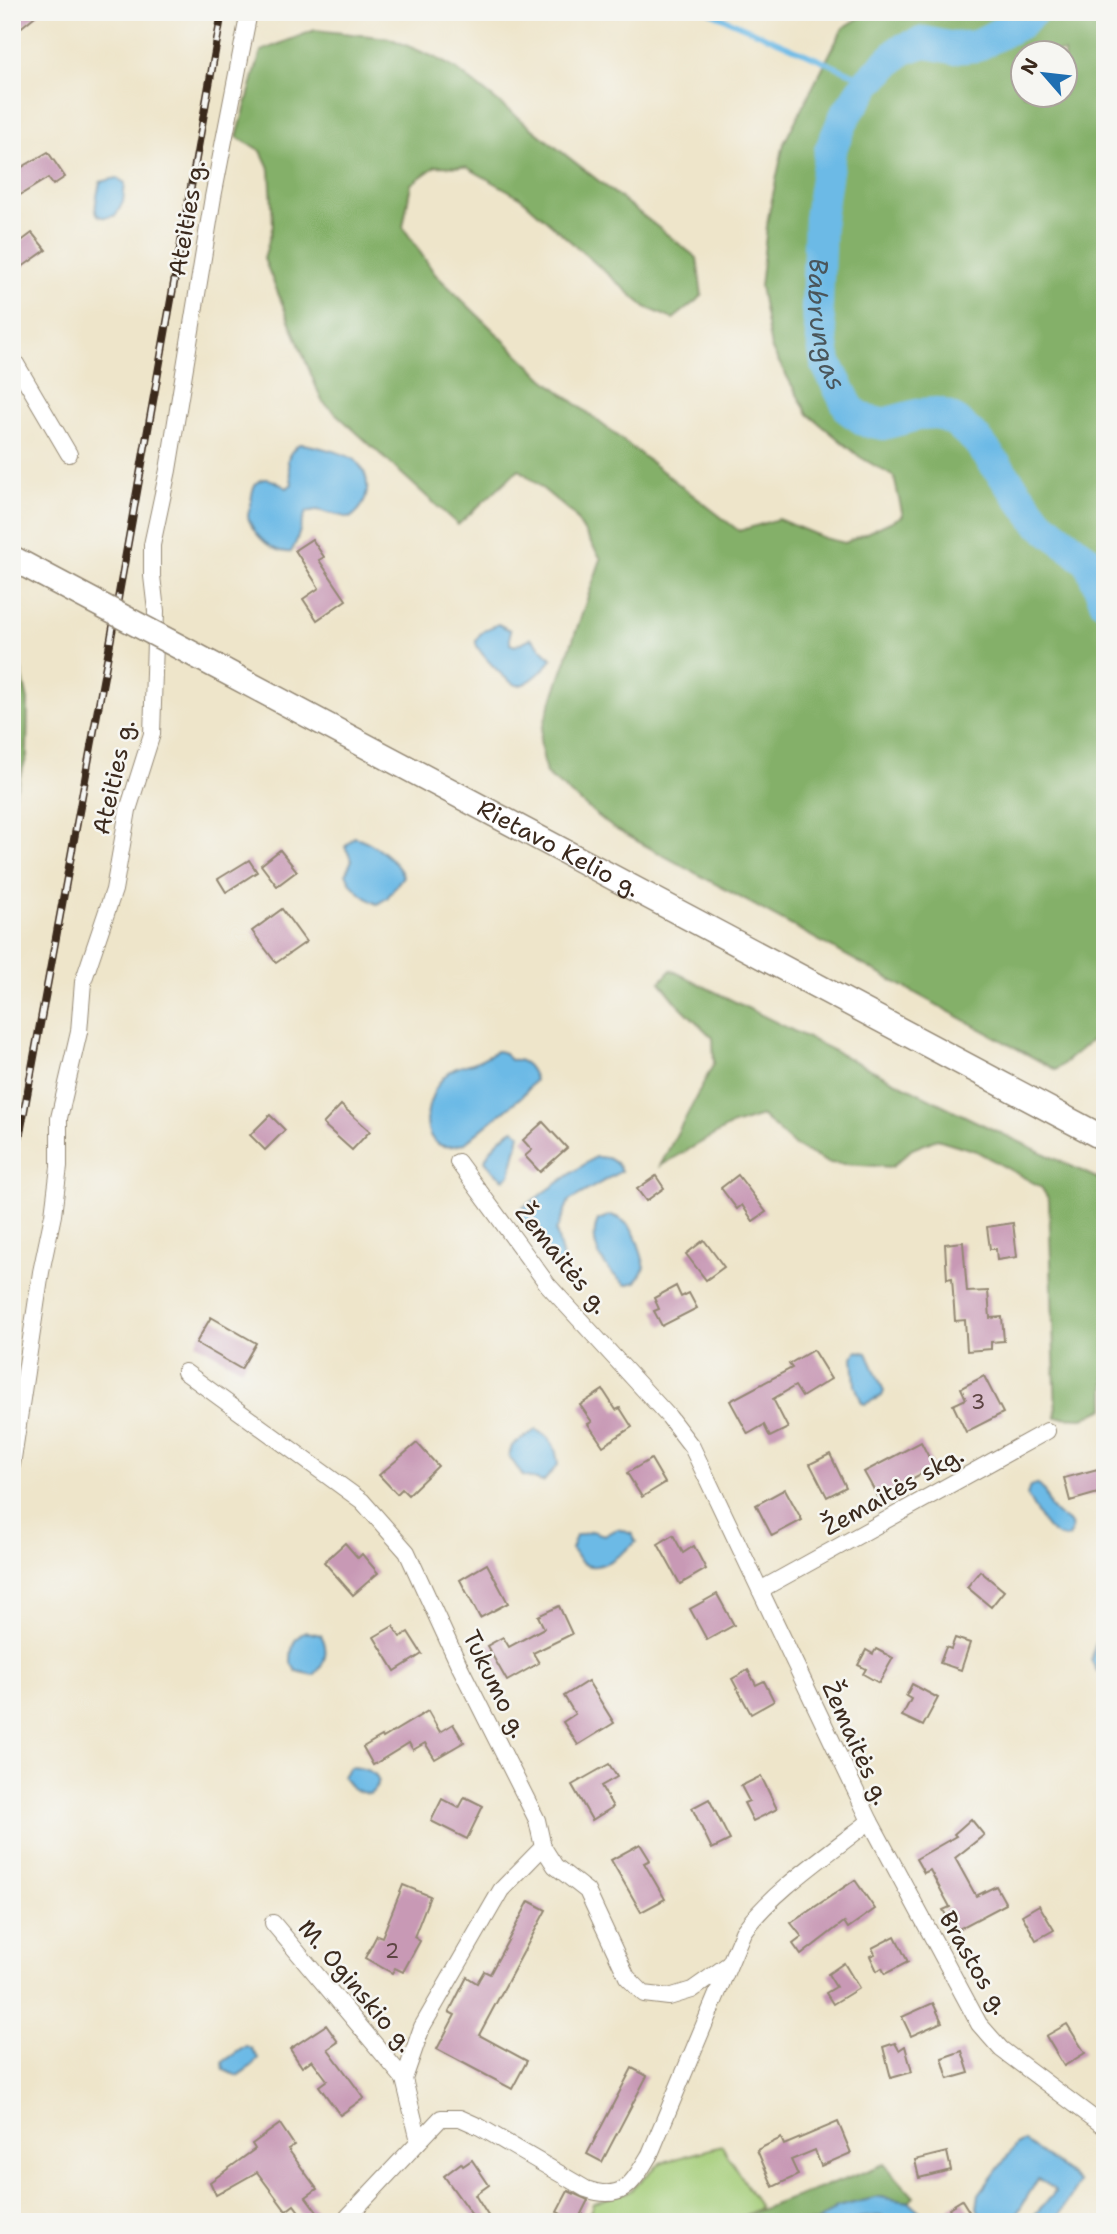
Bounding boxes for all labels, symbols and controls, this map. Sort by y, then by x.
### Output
north arrow [1009,38,1078,108]
text: N [1015,54,1044,79]
street label: Ateities g. [161,158,213,278]
water label: Babrungas [800,258,855,396]
street label: Ateities g. [85,716,143,838]
street label: Rietavo Kelio g. [471,792,646,905]
street label: Žemaitės g. [508,1197,616,1321]
house number: 3 [971,1388,985,1416]
street label: Žemaitės skg. [817,1439,969,1543]
street label: Tukumo g. [455,1625,535,1743]
street label: Žemaitės g. [814,1676,898,1810]
street label: Brastos g. [931,1905,1017,2021]
street label: M. Oginskio g. [291,1913,421,2059]
house number: 2 [385,1937,399,1965]

